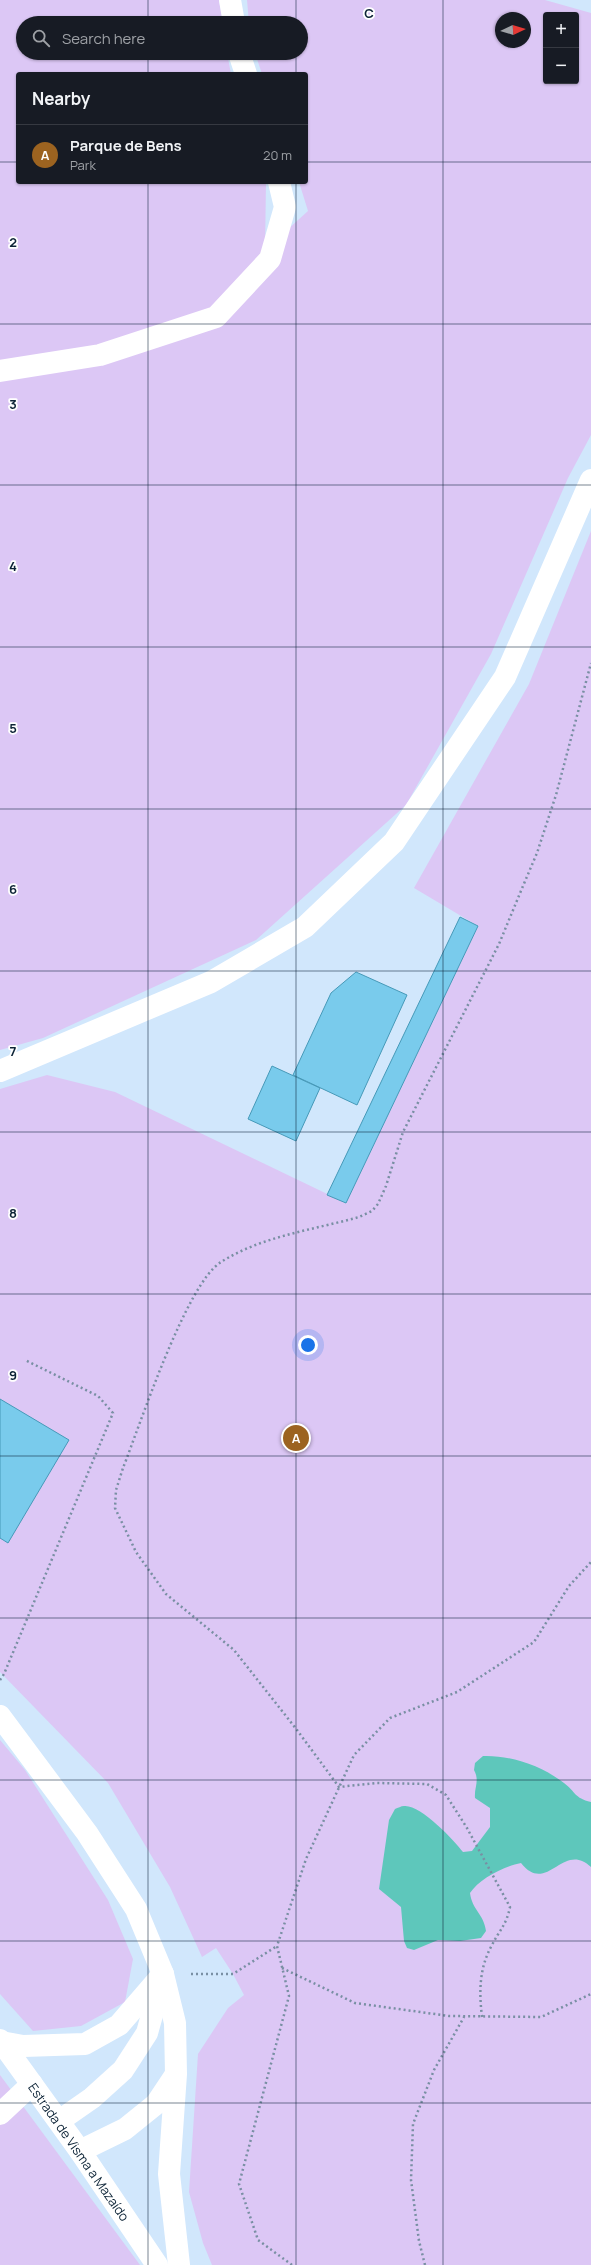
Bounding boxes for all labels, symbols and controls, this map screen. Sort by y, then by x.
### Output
text: C [364,4,374,22]
north arrow [495,12,531,48]
map controls [543,12,579,84]
button: + [543,12,579,48]
search box [16,16,308,60]
icon: search [30,27,52,49]
text: Search here [62,28,145,49]
button: − [543,48,579,84]
text: Nearby [32,87,90,110]
text: Parque de Bens [70,135,182,156]
text: A [41,146,49,164]
text: 20 m [263,146,292,164]
text: Park [70,156,96,174]
text: 2 [9,233,17,251]
text: 3 [9,395,17,413]
text: 4 [9,557,17,575]
text: 5 [9,719,17,737]
text: 6 [9,880,17,898]
text: 7 [10,1042,17,1060]
text: 8 [9,1204,17,1222]
your location [298,1335,318,1355]
text: 9 [9,1366,17,1384]
pin: A [283,1423,309,1453]
street label: Estrada de Visma a Mazaído [24,2079,134,2225]

